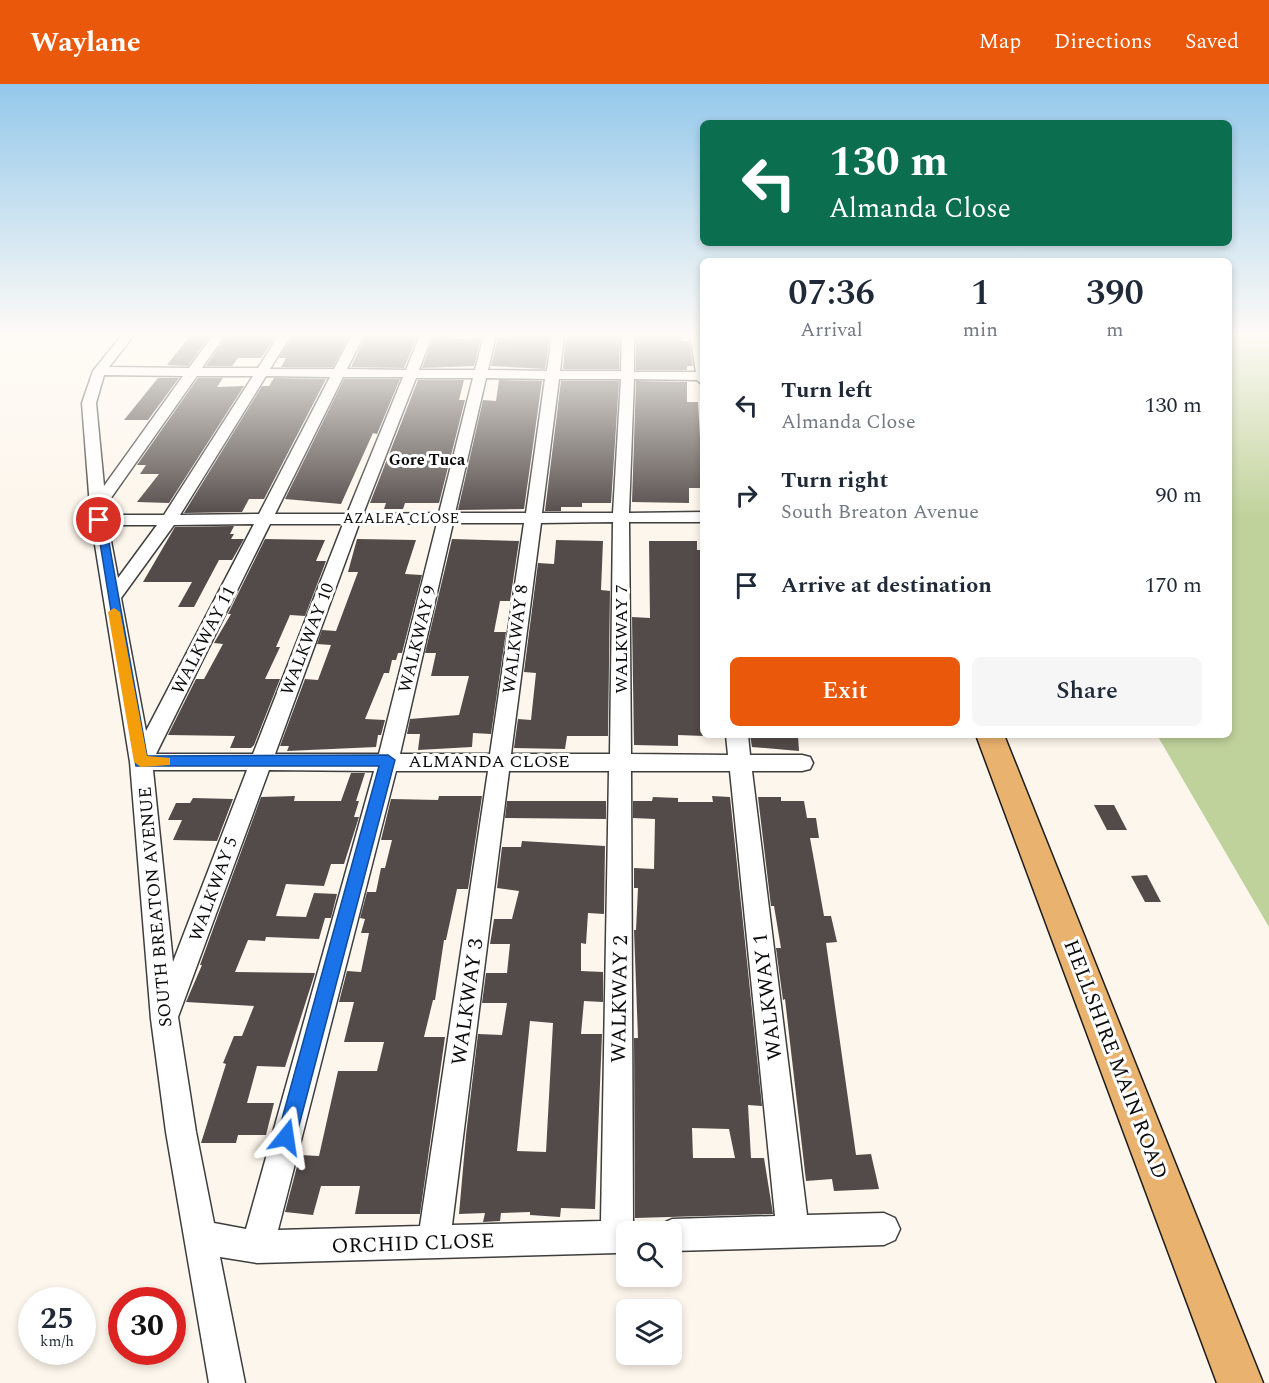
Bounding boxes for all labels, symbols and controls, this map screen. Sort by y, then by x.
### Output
text: Waylane [30,21,141,64]
text: Map [979,26,1021,58]
text: Directions [1054,26,1152,58]
text: Saved [1185,26,1239,58]
text: 130 m [829,131,948,194]
icon: left [730,144,808,222]
text: Almanda Close [829,188,1011,230]
text: 07:36 [788,266,875,321]
text: 1 [971,266,990,321]
text: 390 [1086,266,1144,321]
text: Arrival [800,315,863,345]
text: min [963,315,998,345]
text: m [1106,315,1124,345]
text: Turn left [781,374,873,407]
icon: left [730,389,763,422]
text: 130 m [1145,389,1202,422]
text: Almanda Close [781,407,916,437]
district label: Gore Tuca [389,448,466,472]
text: Turn right [781,464,888,497]
icon: right [730,479,763,512]
text: 90 m [1156,479,1202,512]
pin [73,494,124,545]
text: South Breaton Avenue [781,497,979,527]
icon: arrive [82,503,115,536]
street label: AZALEA CLOSE [343,507,459,530]
icon: arrive [730,569,763,602]
text: Arrive at destination [781,569,992,602]
text: 170 m [1145,569,1202,602]
street label: WALKWAY 10 [274,579,341,699]
street label: WALKWAY 11 [164,581,242,699]
street label: WALKWAY 9 [391,583,444,696]
street label: WALKWAY 8 [495,583,536,695]
street label: WALKWAY 7 [608,584,635,694]
button: Exit [730,657,960,726]
button: Share [972,657,1202,726]
street label: ALMANDA CLOSE [408,748,570,775]
street label: SOUTH BREATON AVENUE [132,786,179,1028]
street label: WALKWAY 5 [182,833,245,945]
street label: WALKWAY 1 [744,931,792,1062]
street label: WALKWAY 2 [603,935,637,1063]
street label: HELLSHIRE MAIN ROAD [1055,935,1176,1184]
street label: WALKWAY 3 [443,936,493,1068]
position arrow [254,1105,318,1169]
map controls [616,1221,682,1365]
button: search [616,1221,682,1287]
street label: ORCHID CLOSE [331,1225,495,1263]
speed limit sign: 30 [108,1287,186,1365]
text: 25 [40,1296,74,1342]
button: layers [616,1299,682,1365]
text: km/h [40,1330,74,1353]

